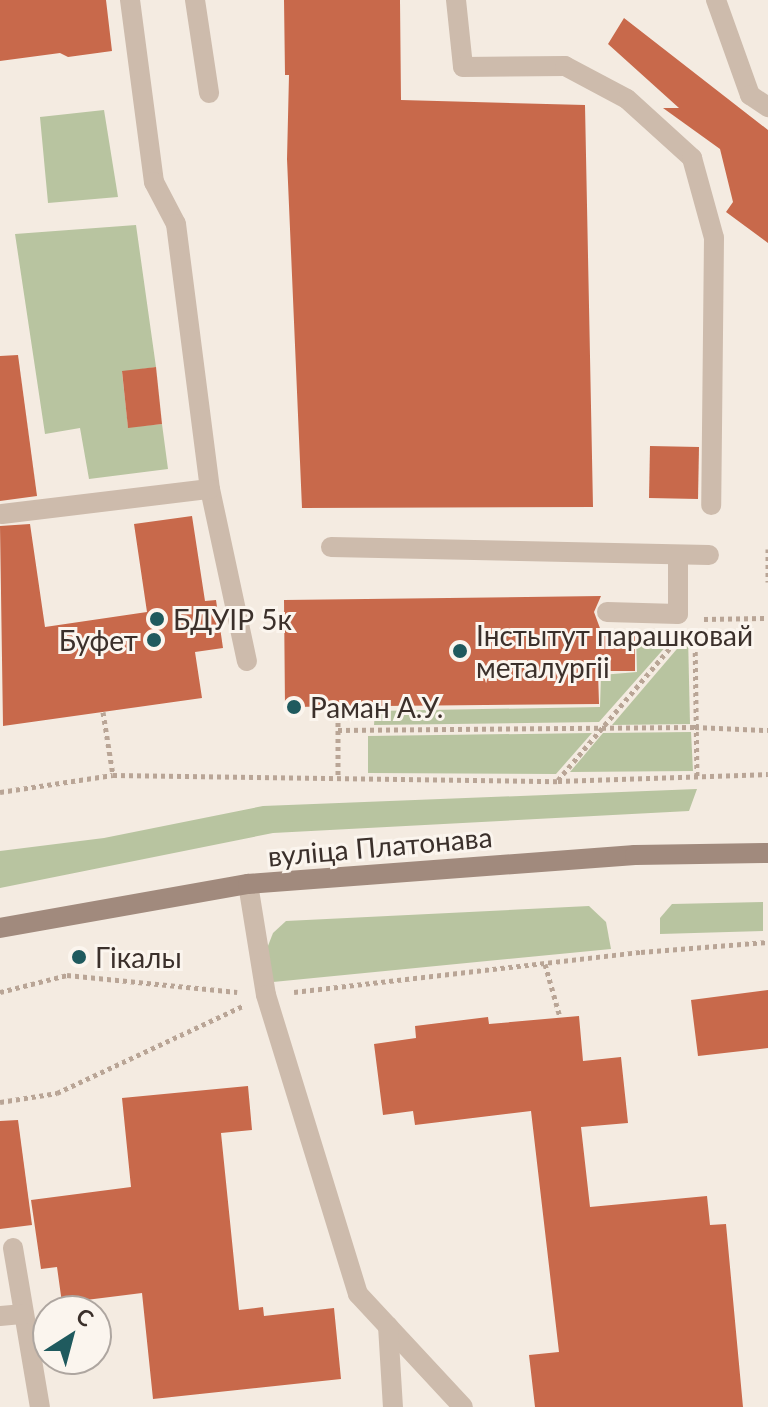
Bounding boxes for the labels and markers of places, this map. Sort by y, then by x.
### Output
place label: БДУІР 5к [173,602,292,636]
marker: БДУІР 5к [148,610,166,628]
place label: Інстытут парашковай металургіі [476,618,753,684]
place label: Буфет [59,623,138,657]
marker: Буфет [145,631,163,649]
marker: Інстытут парашковай металургіі [451,642,469,660]
place label: Раман А.У. [310,690,443,724]
marker: Раман А.У. [285,698,303,716]
place label: Гікалы [95,940,182,974]
marker: Гікалы [70,948,88,966]

